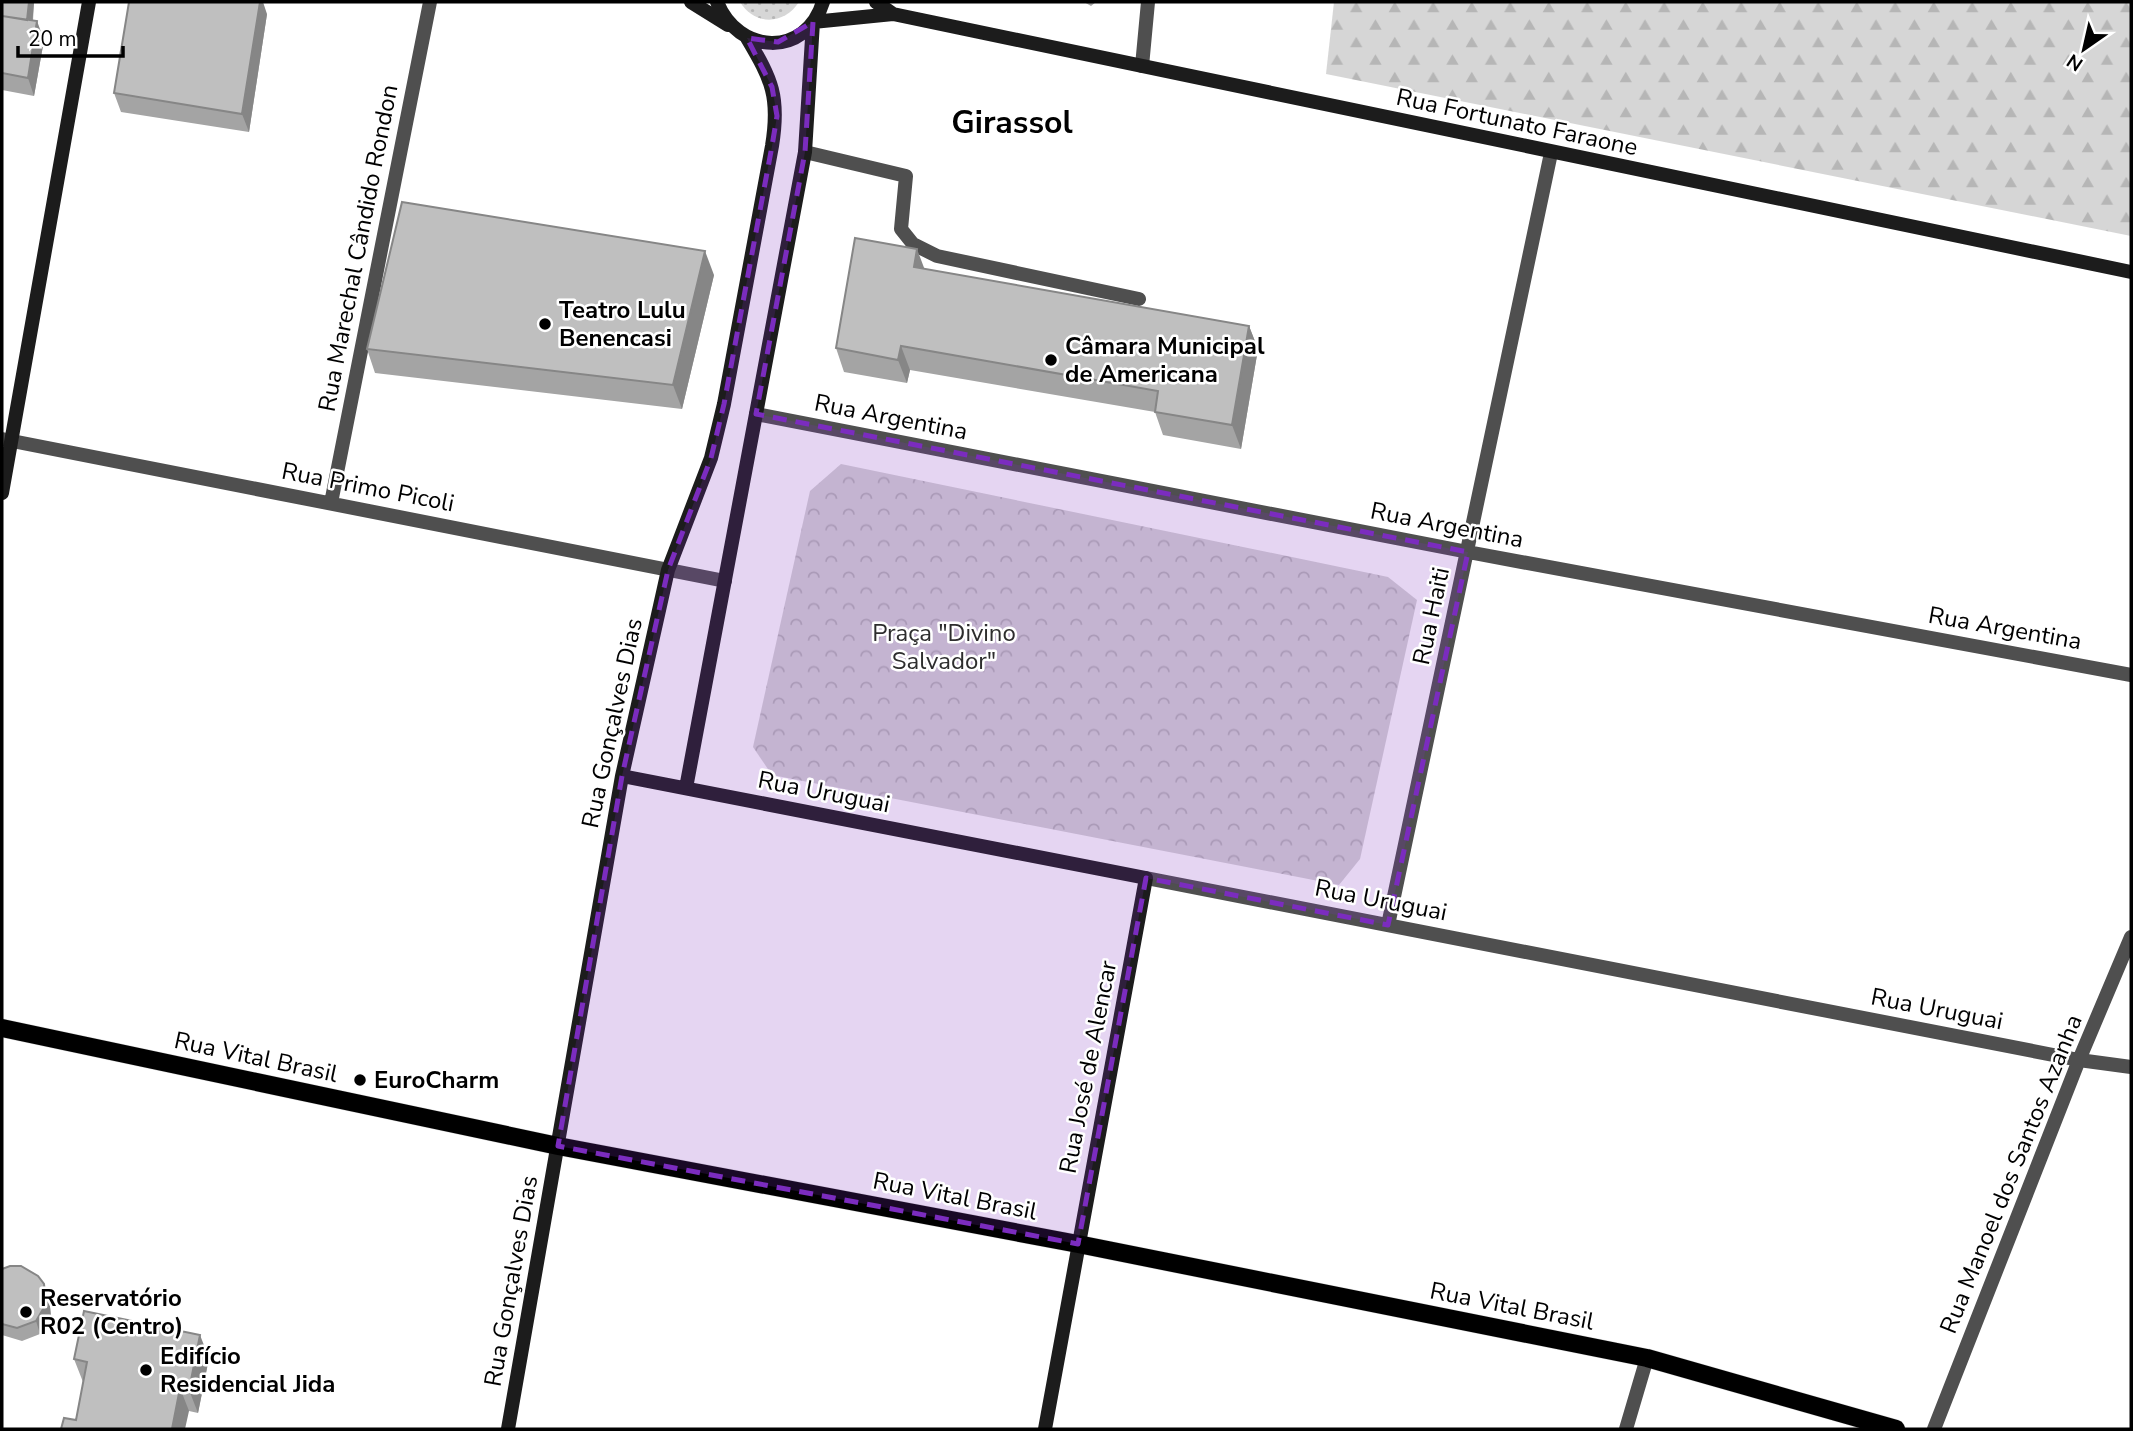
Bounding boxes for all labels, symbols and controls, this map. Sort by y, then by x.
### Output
scale bar [18,14,122,58]
north arrow [2049,14,2119,84]
text: 20 m [28,25,77,53]
text: N [2062,48,2088,77]
street label: Rua Fortunato Faraone [1393,81,1641,163]
street label: Rua Marechal Cândido Rondon [311,82,405,414]
district label: Girassol [951,101,1073,144]
place label: Teatro Lulu Benencasi [559,294,686,354]
marker: Teatro Lulu Benencasi [537,316,553,332]
place label: Câmara Municipal de Americana [1065,330,1265,390]
marker: Câmara Municipal de Americana [1043,352,1059,368]
street label: Rua Argentina [812,386,970,448]
street label: Rua Primo Picoli [279,455,457,519]
street label: Rua Argentina [1368,494,1526,556]
street label: Rua Haiti [1405,564,1457,668]
street label: Rua Argentina [1926,599,2084,657]
street label: Rua Gonçalves Dias [574,615,650,831]
park label: Praça "Divino Salvador" [872,617,1016,677]
street label: Rua Uruguai [755,764,893,820]
street label: Rua Uruguai [1312,872,1450,928]
street label: Rua José de Alencar [1052,957,1124,1176]
street label: Rua Uruguai [1868,981,2006,1037]
street label: Rua Manoel dos Santos Azanha [1932,1010,2090,1338]
street label: Rua Vital Brasil [171,1024,341,1090]
place label: EuroCharm [374,1064,499,1096]
marker: EuroCharm [352,1072,368,1088]
street label: Rua Vital Brasil [870,1164,1040,1228]
street label: Rua Gonçalves Dias [477,1173,545,1389]
street label: Rua Vital Brasil [1427,1274,1597,1338]
place label: Reservatório R02 (Centro) [40,1282,183,1342]
marker: Reservatório R02 (Centro) [18,1304,34,1320]
place label: Edifício Residencial Jida [160,1340,335,1400]
marker: Edifício Residencial Jida [138,1362,154,1378]

